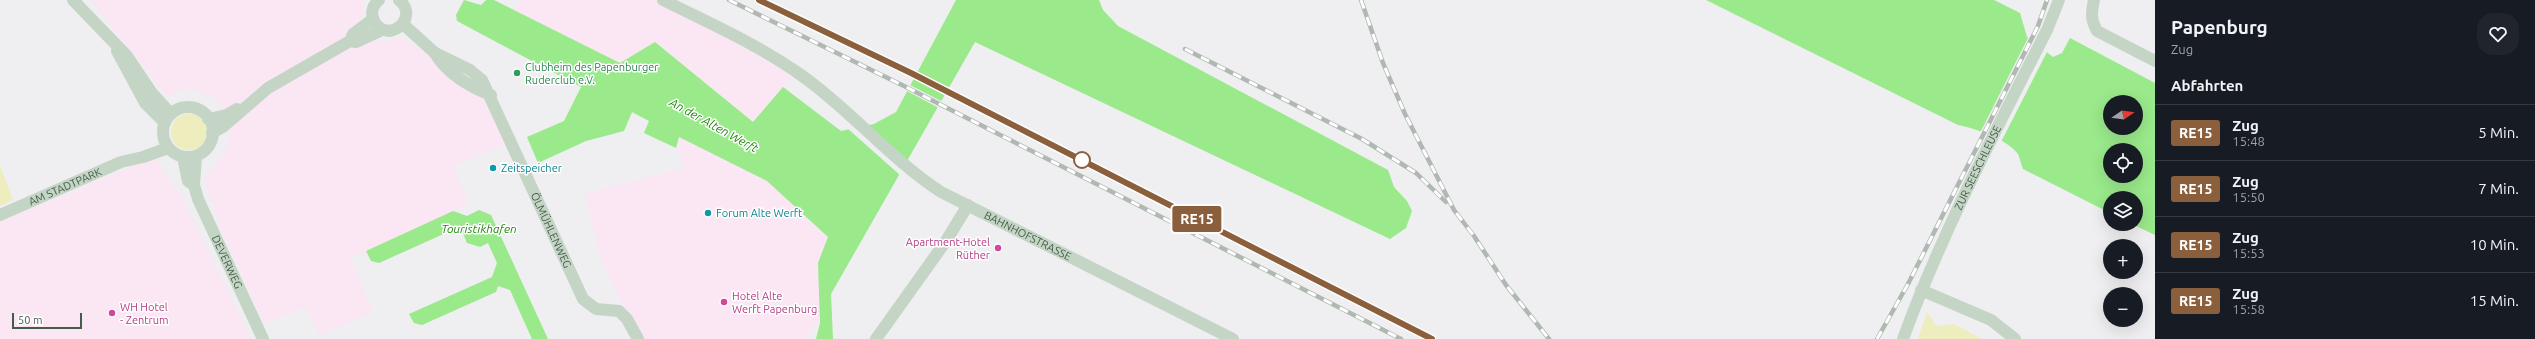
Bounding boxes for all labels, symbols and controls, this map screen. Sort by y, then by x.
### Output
button: heart [2477,13,2519,55]
text: Papenburg [2171,16,2268,38]
text: Zug [2171,42,2193,56]
place label: Clubheim des Papenburger Ruderclub e.V. [525,61,659,86]
marker: Clubheim des Papenburger Ruderclub e.V. [512,68,522,78]
text: Abfahrten [2171,77,2243,94]
water label: An der Alten Werft [667,95,761,155]
north arrow [2103,95,2143,135]
map controls [2103,95,2143,327]
text: Zug [2232,117,2259,134]
street label: ZUR SEESCHLEUSE [1952,123,2003,212]
text: 5 Min. [2478,124,2519,141]
text: RE15 [2179,125,2212,141]
text: 15:48 [2232,134,2265,148]
button: locate [2103,143,2143,183]
unlabelled marker [1073,151,1091,169]
place label: Zeitspeicher [501,162,563,174]
marker: Zeitspeicher [488,163,498,173]
street label: AM STADTPARK [27,165,104,208]
text: Zug [2232,173,2259,190]
text: 7 Min. [2478,180,2519,197]
text: RE15 [2179,181,2212,197]
street label: ÖLMÜHLENWEG [529,190,574,270]
text: 15:50 [2232,190,2265,204]
button: layers [2103,191,2143,231]
line badge: RE15 [1169,206,1225,232]
place label: Forum Alte Werft [716,207,803,219]
marker: Forum Alte Werft [703,208,713,218]
street label: BAHNHOFSTRASSE [982,209,1073,263]
text: RE15 [1180,211,1214,227]
water label: Touristikhafen [441,222,517,235]
text: Zug [2232,229,2259,246]
street label: DEVERWEG [210,233,245,291]
place label: Apartment-Hotel Rüther [906,236,991,261]
text: 10 Min. [2470,236,2519,253]
text: RE15 [2179,237,2212,253]
button: + [2103,239,2143,279]
marker: Apartment-Hotel Rüther [993,243,1003,253]
text: 15:53 [2232,246,2265,260]
text: Zug [2232,285,2259,302]
button: − [2103,287,2143,327]
place label: Hotel Alte Werft Papenburg [732,290,817,315]
text: 15 Min. [2470,292,2519,309]
text: RE15 [2179,293,2212,309]
marker: Hotel Alte Werft Papenburg [719,297,729,307]
place label: WH Hotel - Zentrum [120,301,169,326]
text: 15:58 [2232,302,2265,316]
marker: WH Hotel - Zentrum [107,308,117,318]
scale bar [12,311,82,330]
text: 50 m [18,314,42,326]

